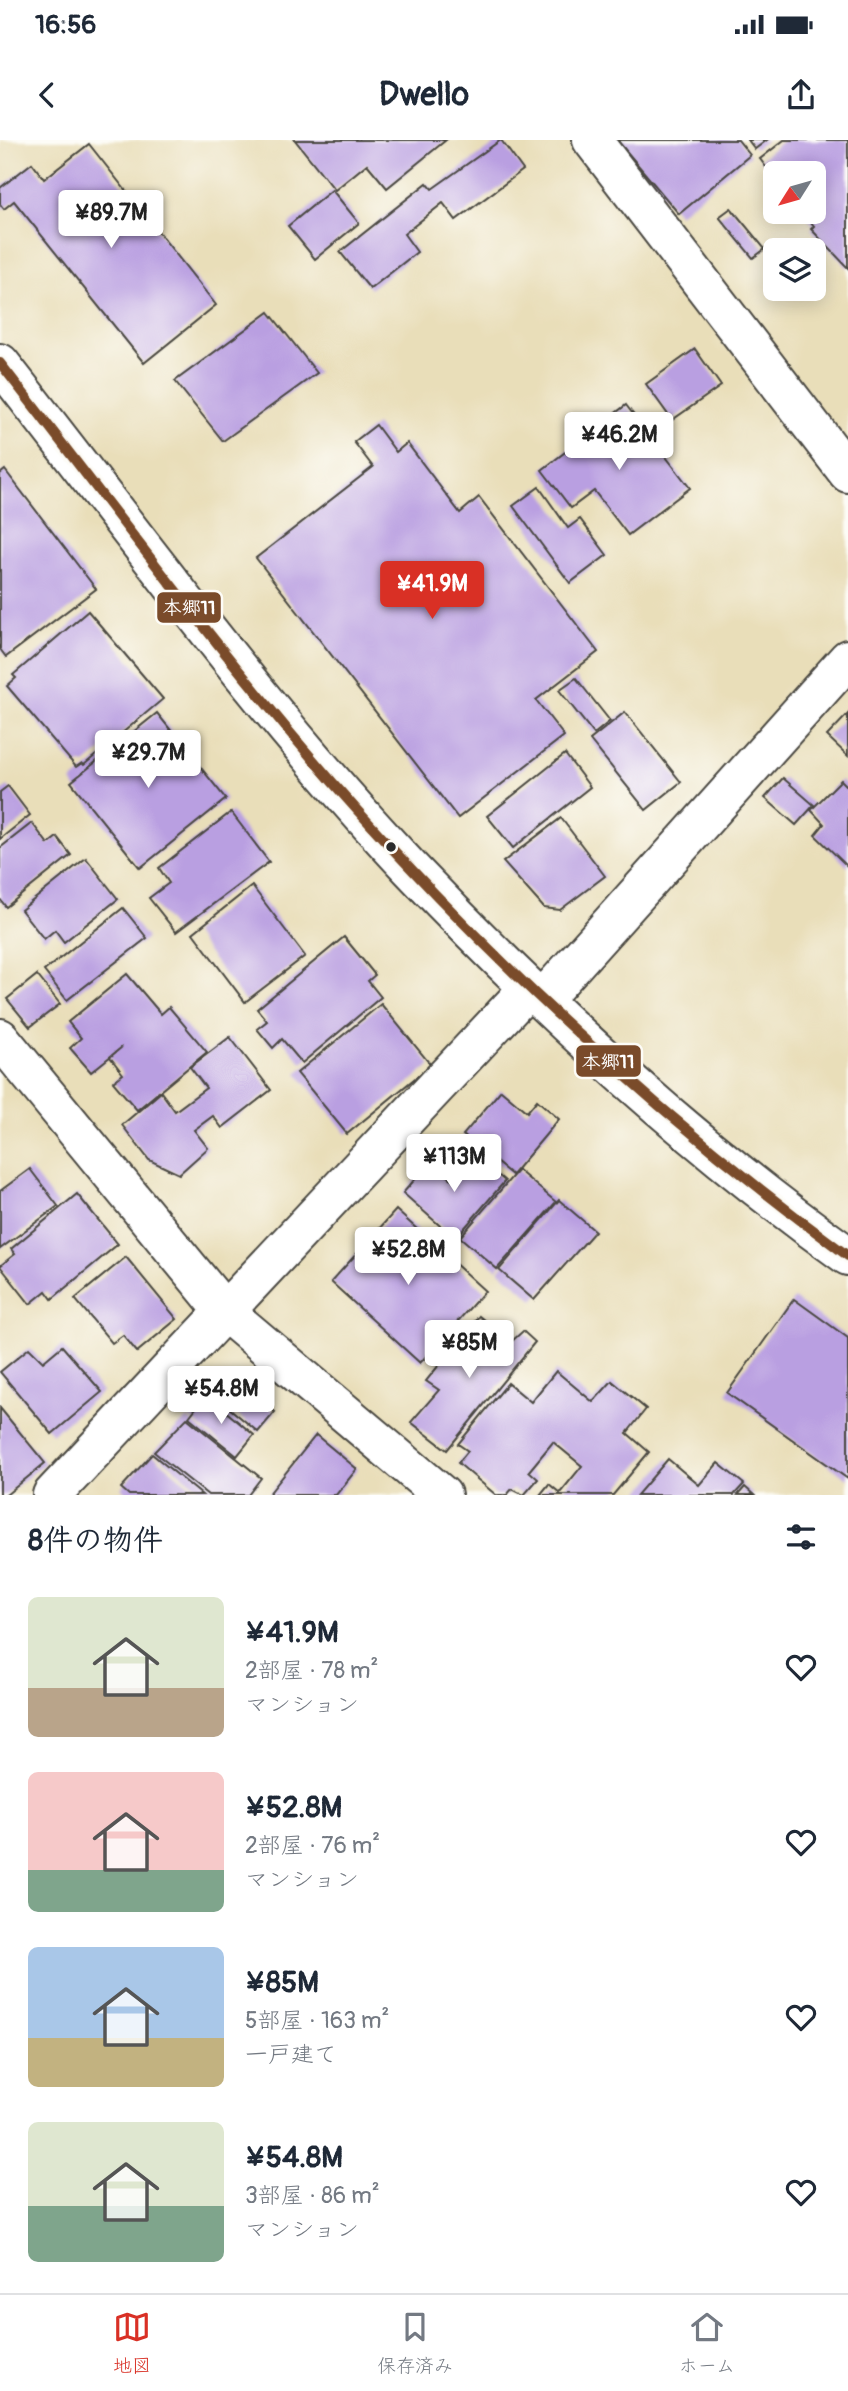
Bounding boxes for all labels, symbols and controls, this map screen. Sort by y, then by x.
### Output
text: 16:56 [35,9,96,41]
text: Dwello [379,75,469,115]
icon: back [28,76,66,114]
icon: share [782,76,820,114]
north arrow [763,161,826,224]
map controls [763,161,826,301]
pin: ¥89.7M [54,190,168,250]
text: ¥89.7M [74,198,148,227]
button: layers [763,238,826,301]
pin: ¥46.2M [562,412,676,472]
text: ¥46.2M [580,420,658,449]
pin: ¥41.9M [375,561,489,621]
text: ¥41.9M [396,569,468,598]
line badge: 本郷11 [156,591,222,624]
text: 本郷11 [163,596,215,620]
pin: ¥29.7M [91,730,205,790]
text: ¥29.7M [111,738,185,767]
unlabelled marker [384,840,398,854]
line badge: 本郷11 [575,1044,642,1078]
text: 本郷11 [582,1050,634,1074]
pin: ¥113M [405,1135,503,1194]
text: ¥113M [422,1142,486,1171]
pin: ¥52.8M [351,1228,465,1287]
text: ¥52.8M [371,1235,445,1264]
pin: ¥85M [428,1320,510,1380]
text: ¥85M [441,1328,497,1357]
pin: ¥54.8M [164,1366,278,1426]
text: ¥54.8M [184,1374,258,1403]
icon: filters [782,1518,820,1556]
text: 8件の物件 [28,1522,163,1559]
text: ¥41.9M [245,1614,339,1651]
icon: home [84,1625,168,1709]
icon: heart [782,1648,820,1686]
text: 2部屋 · 78 m² [245,1656,378,1685]
text: マンション [245,1690,359,1719]
text: ¥52.8M [245,1789,342,1826]
icon: home [84,1800,168,1884]
icon: heart [782,1823,820,1861]
text: 2部屋 · 76 m² [245,1831,380,1860]
text: マンション [245,1865,359,1894]
text: ¥85M [245,1964,319,2001]
icon: home [84,1975,168,2059]
icon: heart [782,1998,820,2036]
text: 5部屋 · 163 m² [245,2006,389,2035]
text: 一戸建て [245,2040,337,2069]
text: ¥54.8M [245,2139,343,2176]
icon: home [84,2150,168,2234]
icon: heart [782,2173,820,2211]
text: 3部屋 · 86 m² [245,2181,380,2210]
text: マンション [245,2215,359,2244]
tab: 地図 [113,2308,151,2378]
tab: 保存済み [377,2308,453,2378]
tab: ホーム [679,2308,735,2378]

